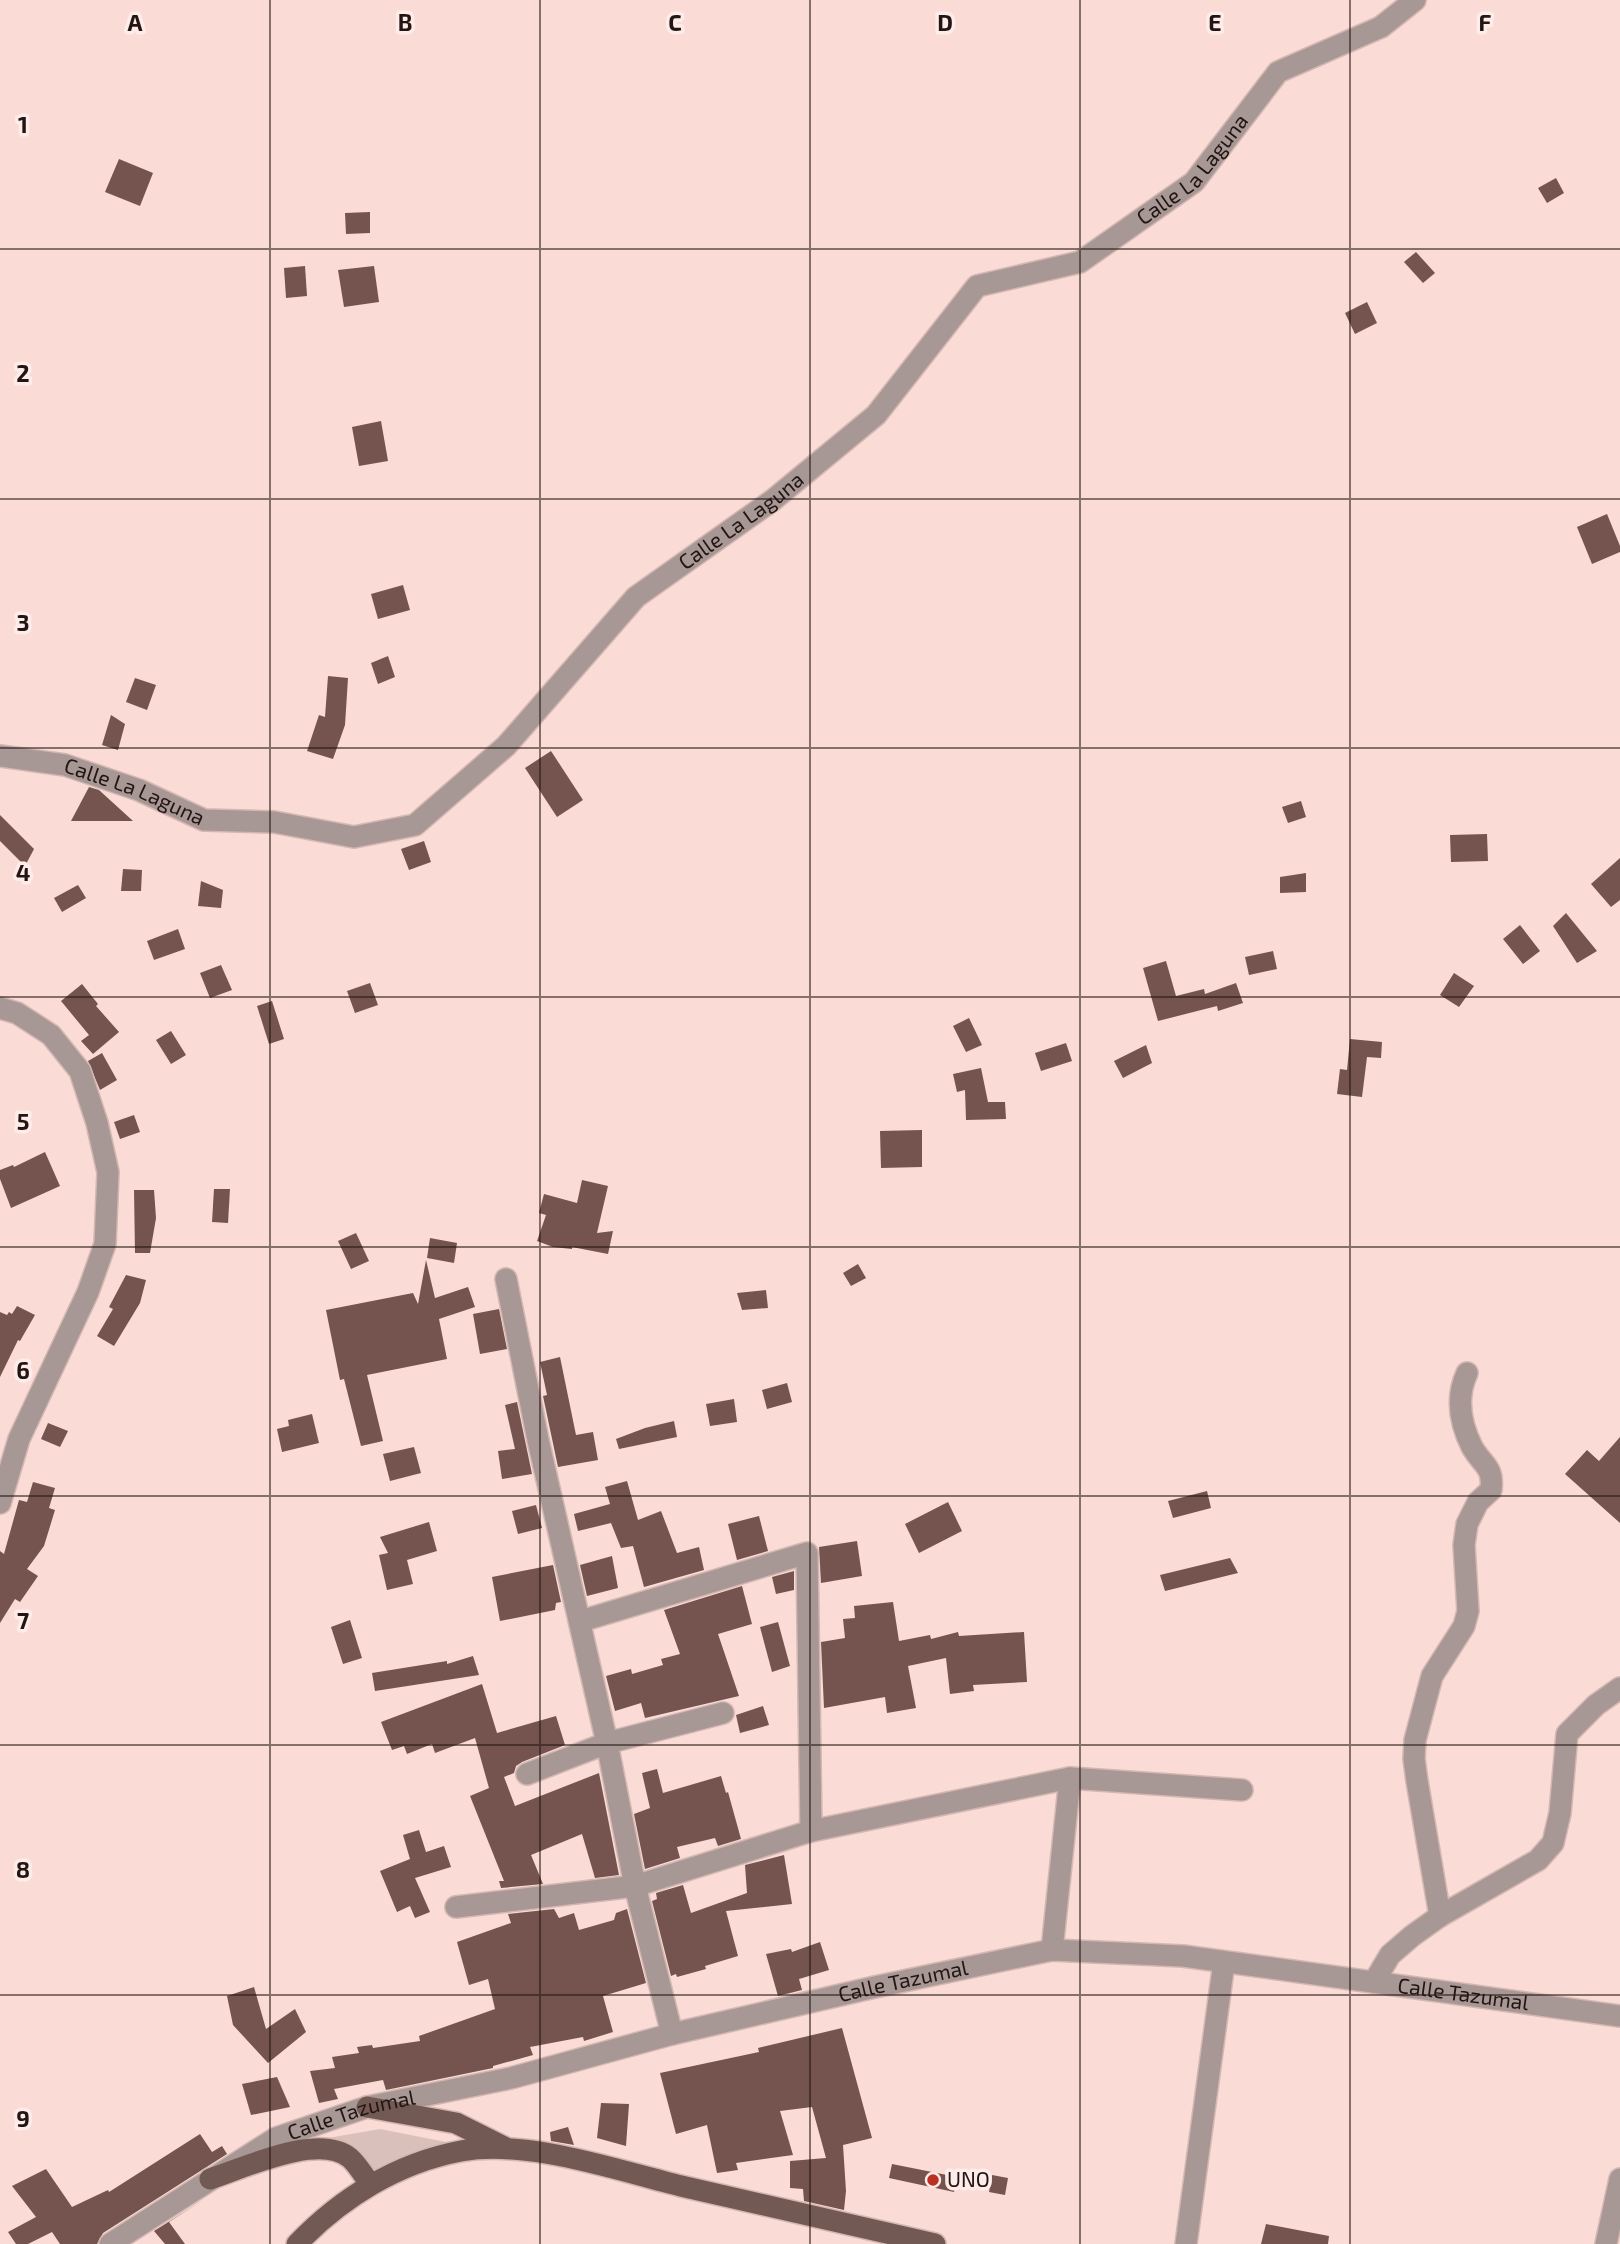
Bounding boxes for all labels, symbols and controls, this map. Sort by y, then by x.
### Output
text: A [127,8,143,36]
text: B [398,8,412,36]
text: C [668,8,682,36]
text: D [937,8,953,36]
text: E [1208,8,1222,36]
text: F [1479,8,1492,36]
street label: Calle La Laguna [1131,108,1252,229]
text: 1 [18,110,28,138]
text: 2 [16,359,30,387]
street label: Calle La Laguna [673,466,808,574]
text: 3 [16,608,30,636]
street label: Calle La Laguna [61,752,209,830]
text: 4 [16,858,30,886]
text: 5 [17,1107,29,1135]
text: 6 [16,1356,30,1384]
text: 7 [17,1606,29,1634]
text: 8 [16,1855,30,1883]
street label: Calle Tazumal [835,1954,971,2006]
street label: Calle Tazumal [1396,1972,1531,2014]
street label: Calle Tazumal [284,2083,418,2144]
text: 9 [16,2104,30,2132]
place label: UNO [947,2166,990,2191]
marker: UNO [925,2172,941,2188]

